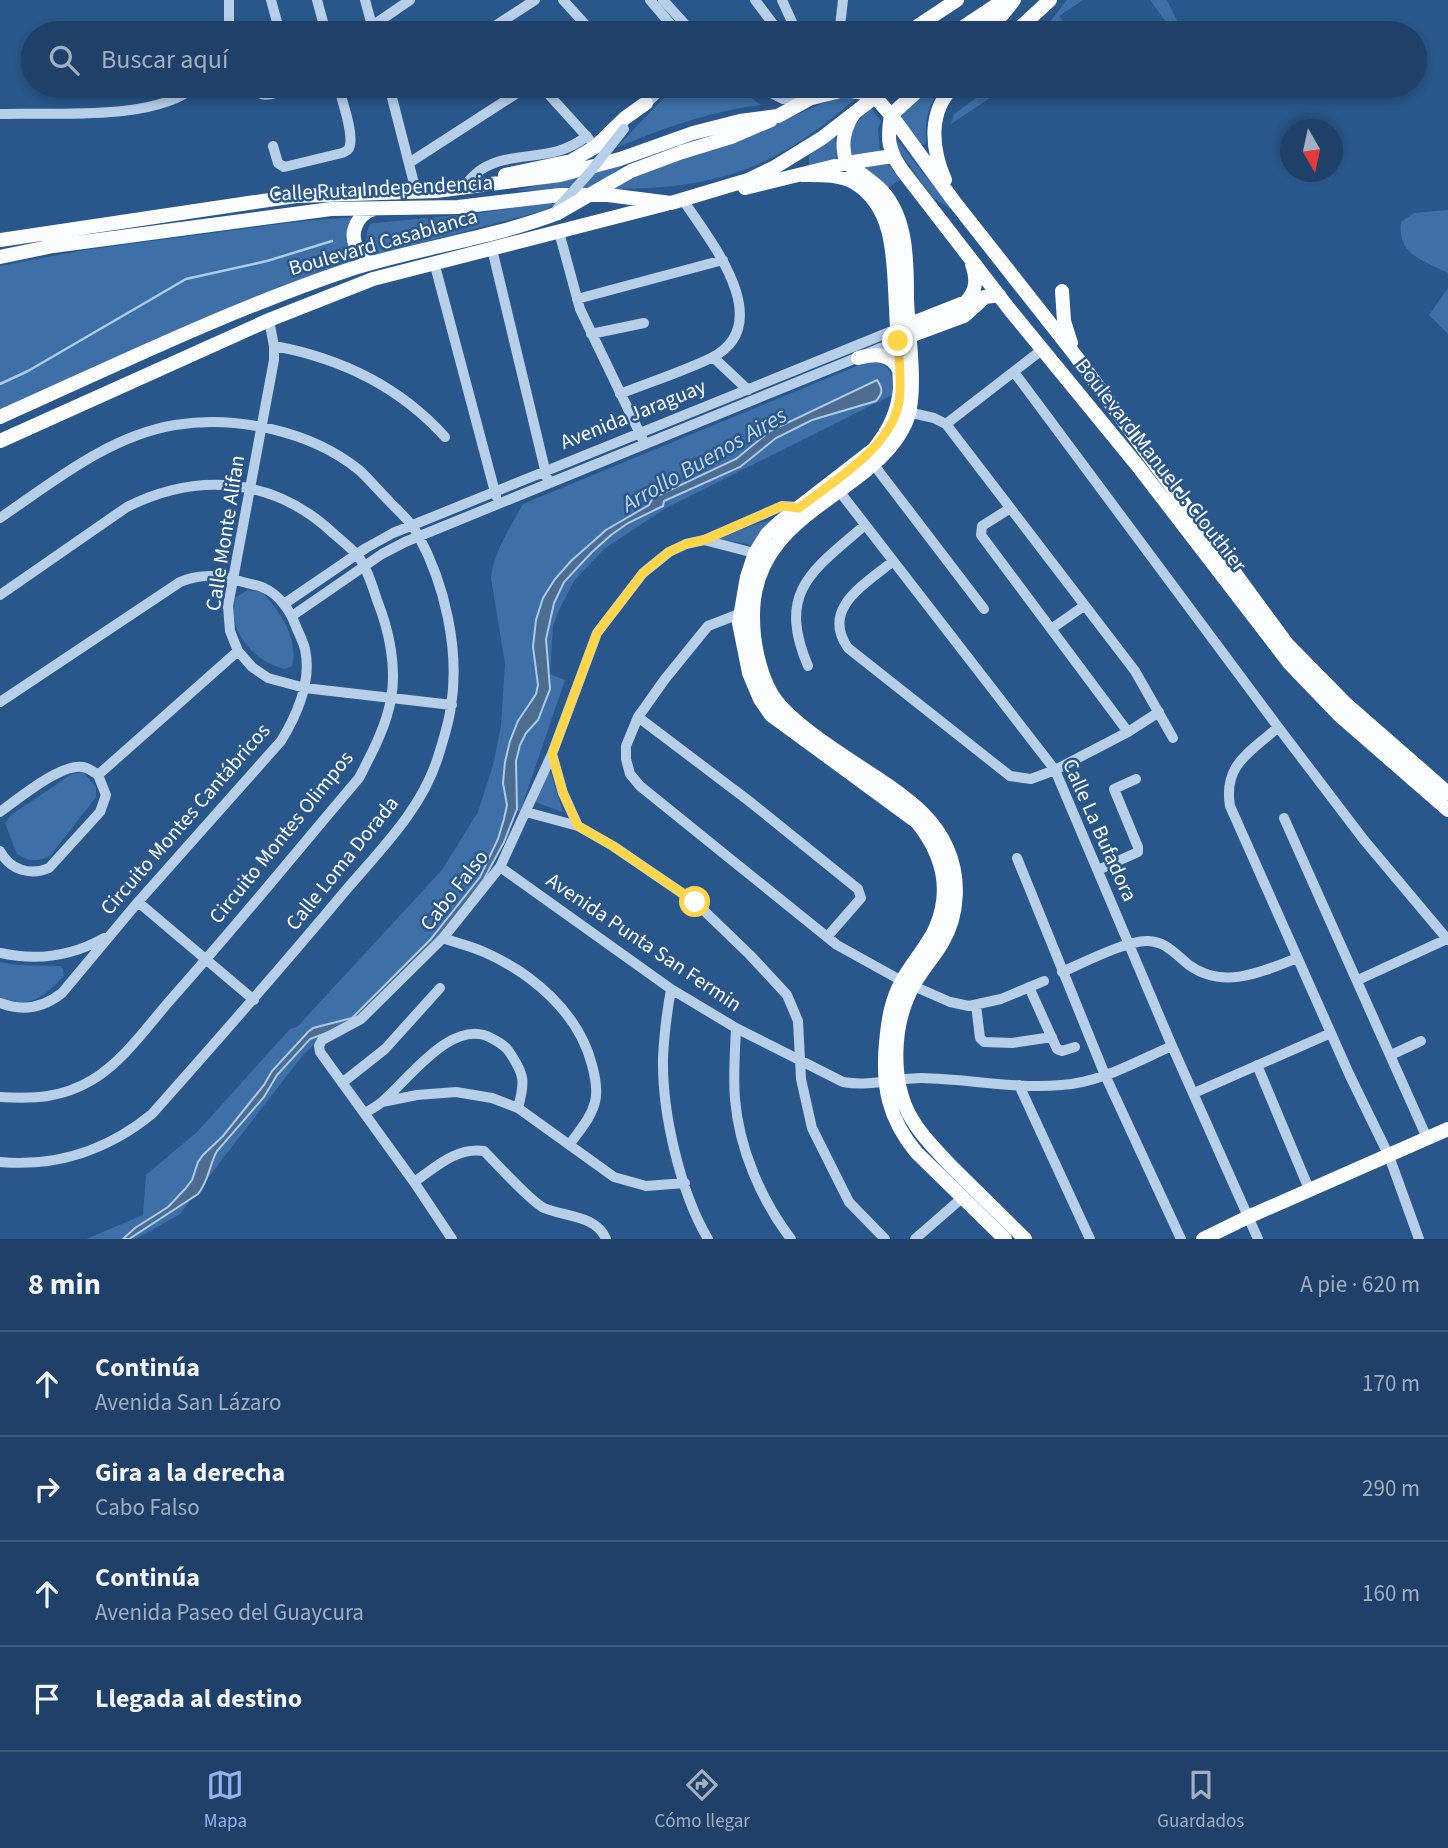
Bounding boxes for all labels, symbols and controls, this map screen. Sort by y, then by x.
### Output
search box [21,21,1427,98]
icon: search [45,41,83,79]
text: Buscar aquí [101,41,228,78]
north arrow [1280,119,1343,182]
street label: Calle Ruta Independencia [268,167,494,209]
street label: Boulevard Casablanca [285,201,481,283]
route end [882,325,913,356]
street label: Boulevard Manuel J. Clouthier [1068,352,1254,578]
street label: Avenida Jaraguay [556,371,711,457]
water label: Arrollo Buenos Aires [614,399,793,521]
street label: Calle Monte Alifan [198,453,252,613]
street label: Circuito Montes Cantábricos [93,716,277,922]
street label: Circuito Montes Olimpos [202,744,360,930]
street label: Calle La Bufadora [1055,754,1145,906]
street label: Calle Loma Dorada [278,789,406,937]
street label: Cabo Falso [413,843,495,937]
street label: Avenida Punta San Fermin [540,865,748,1019]
route start [679,886,710,917]
text: 8 min [28,1263,101,1306]
text: A pie · 620 m [1300,1268,1420,1301]
text: Continúa [95,1349,200,1386]
icon: ahead [28,1365,66,1403]
text: 170 m [1362,1367,1420,1400]
text: Avenida San Lázaro [95,1386,281,1419]
text: Gira a la derecha [95,1454,285,1491]
icon: right [28,1470,66,1508]
text: 290 m [1362,1472,1420,1505]
text: Cabo Falso [95,1491,200,1524]
text: Continúa [95,1559,200,1596]
icon: ahead [28,1575,66,1613]
text: 160 m [1362,1577,1420,1610]
text: Avenida Paseo del Guaycura [95,1596,364,1629]
icon: arrive [28,1680,66,1718]
text: Llegada al destino [95,1680,302,1717]
tab: Mapa [204,1766,247,1835]
tab: Cómo llegar [654,1766,750,1835]
tab: Guardados [1157,1766,1244,1835]

